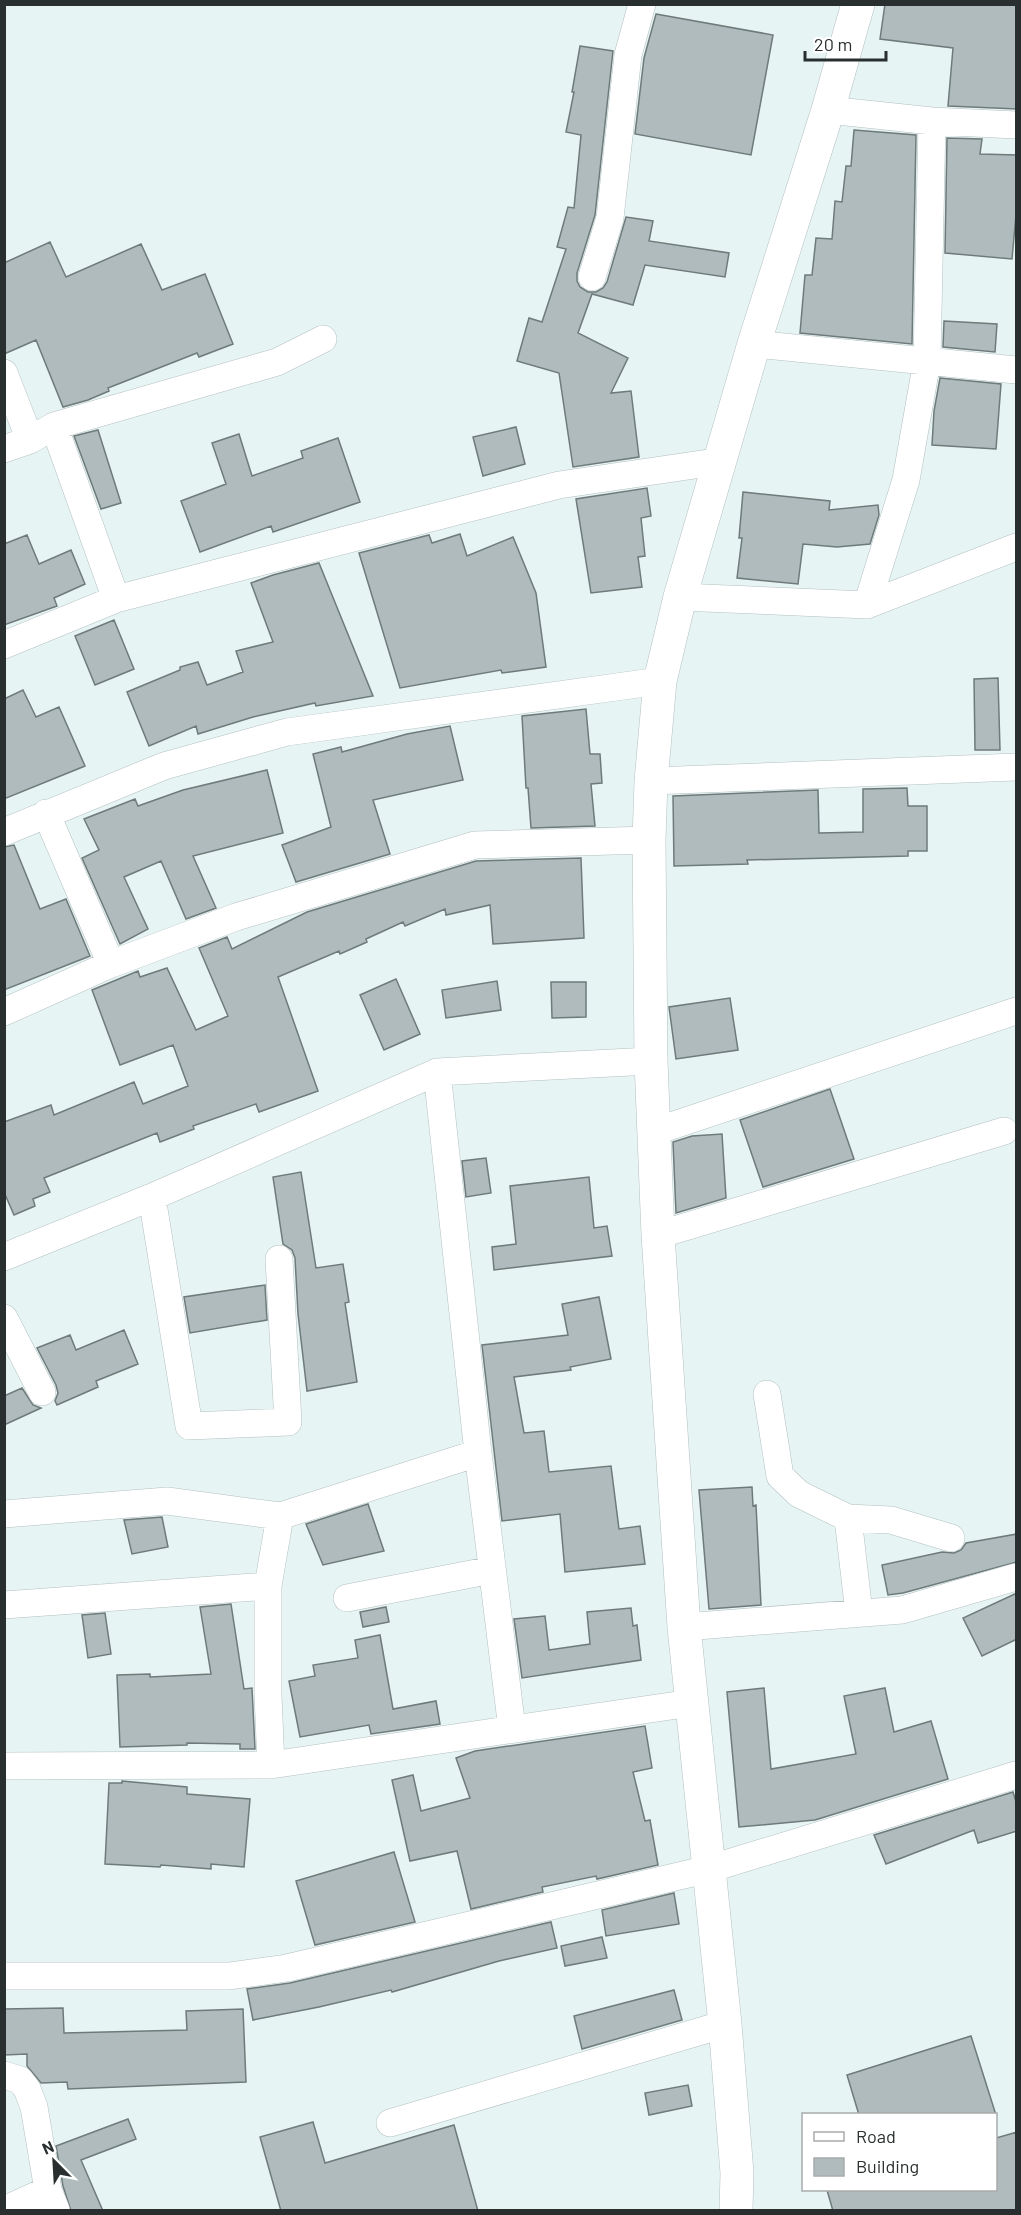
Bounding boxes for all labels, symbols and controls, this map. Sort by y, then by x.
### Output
scale bar [805,24,886,62]
text: 20 m [814,33,852,55]
legend [802,2113,997,2191]
text: Road [856,2125,896,2147]
north arrow [24,2131,84,2191]
text: N [39,2136,56,2158]
text: Building [856,2155,919,2177]

